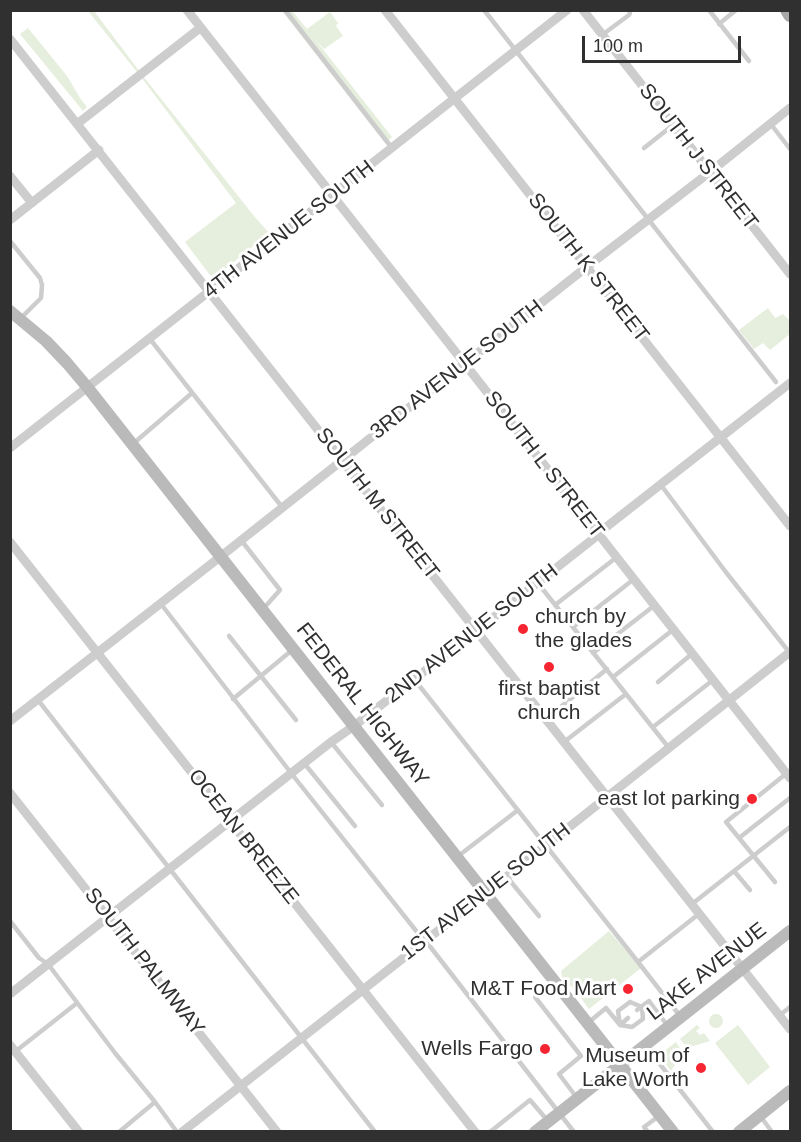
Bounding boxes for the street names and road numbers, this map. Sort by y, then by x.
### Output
street label: SOUTH J STREET [633,79,763,235]
street label: 4TH AVENUE SOUTH [199,156,379,304]
street label: SOUTH K STREET [522,189,654,347]
street label: 3RD AVENUE SOUTH [366,295,548,445]
street label: SOUTH L STREET [479,386,609,544]
street label: SOUTH M STREET [310,423,444,585]
street label: 2ND AVENUE SOUTH [381,559,563,709]
street label: FEDERAL HIGHWAY [290,618,434,792]
street label: OCEAN BREEZE [182,764,304,910]
street label: 1ST AVENUE SOUTH [396,818,576,966]
street label: SOUTH PALMWAY [79,883,209,1041]
street label: LAKE AVENUE [642,918,772,1026]

